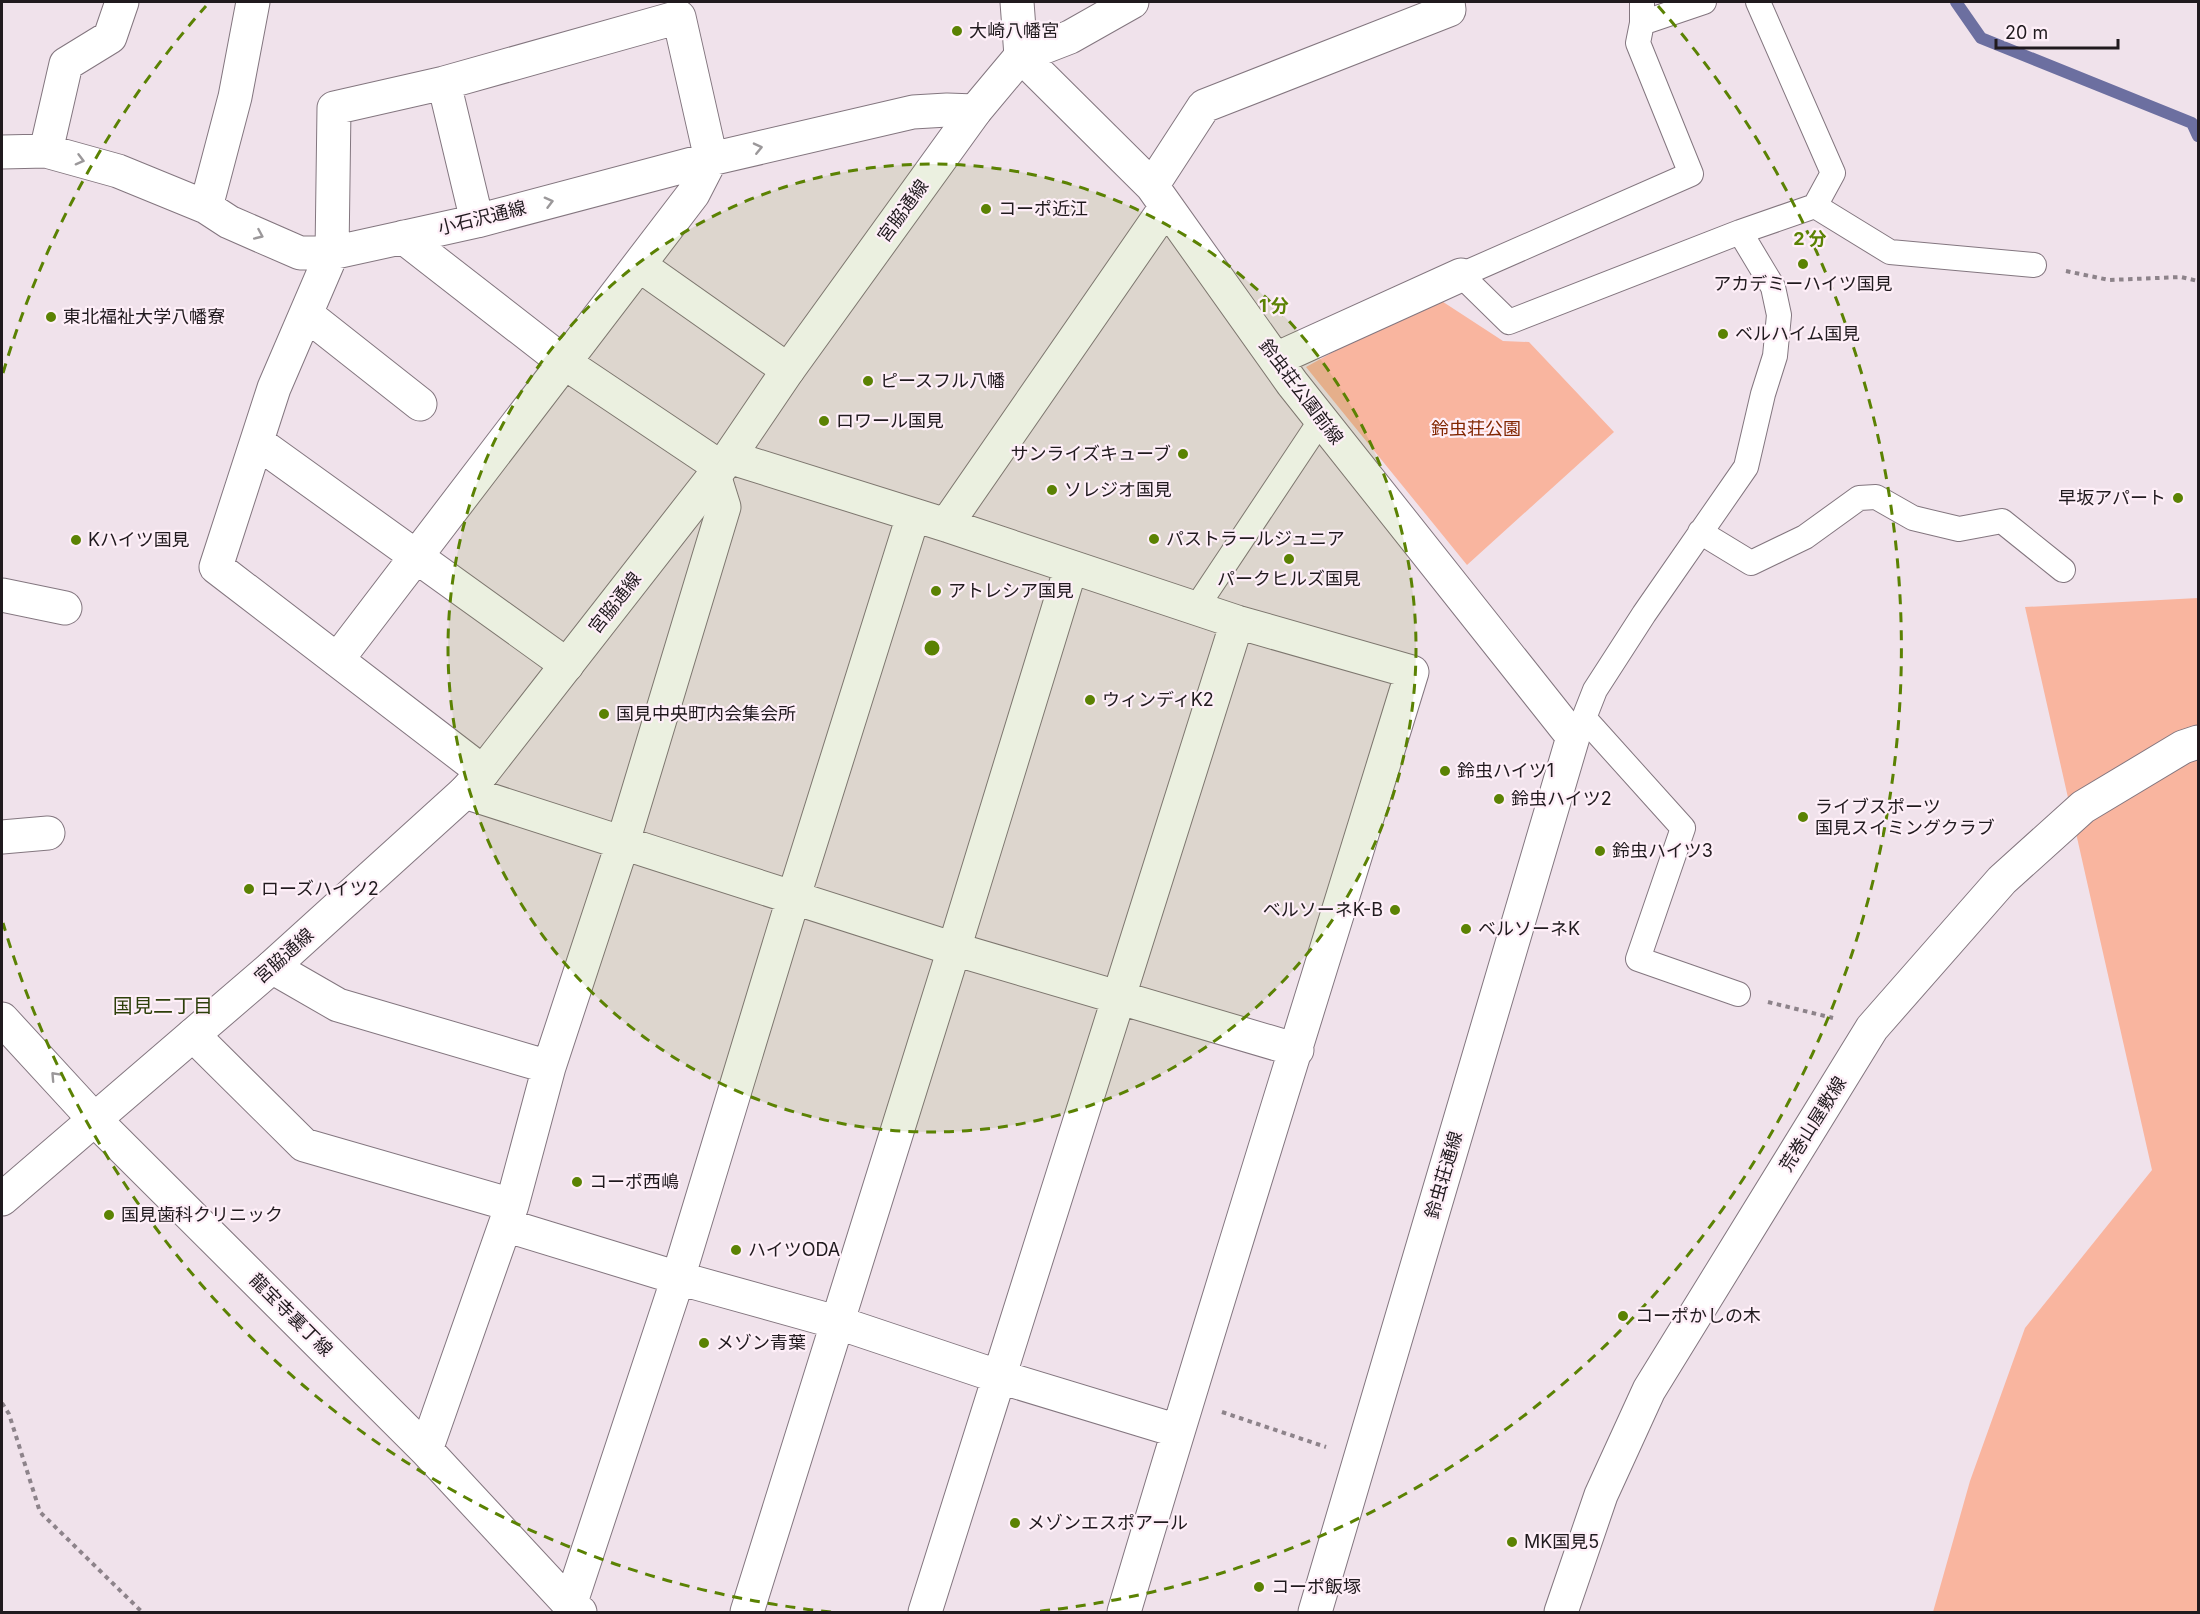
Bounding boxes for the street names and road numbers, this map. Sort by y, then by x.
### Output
street label: 宮脇通線 [873,175,932,246]
street label: 小石沢通線 [436,196,528,239]
street label: 鈴虫荘公園前線 [1255,335,1348,448]
street label: 宮脇通線 [584,568,645,638]
street label: 宮脇通線 [250,924,317,988]
street label: 荒巻山屋敷線 [1775,1072,1850,1175]
street label: 鈴虫荘通線 [1421,1129,1466,1221]
street label: 龍宝寺裏丁線 [246,1269,337,1360]

